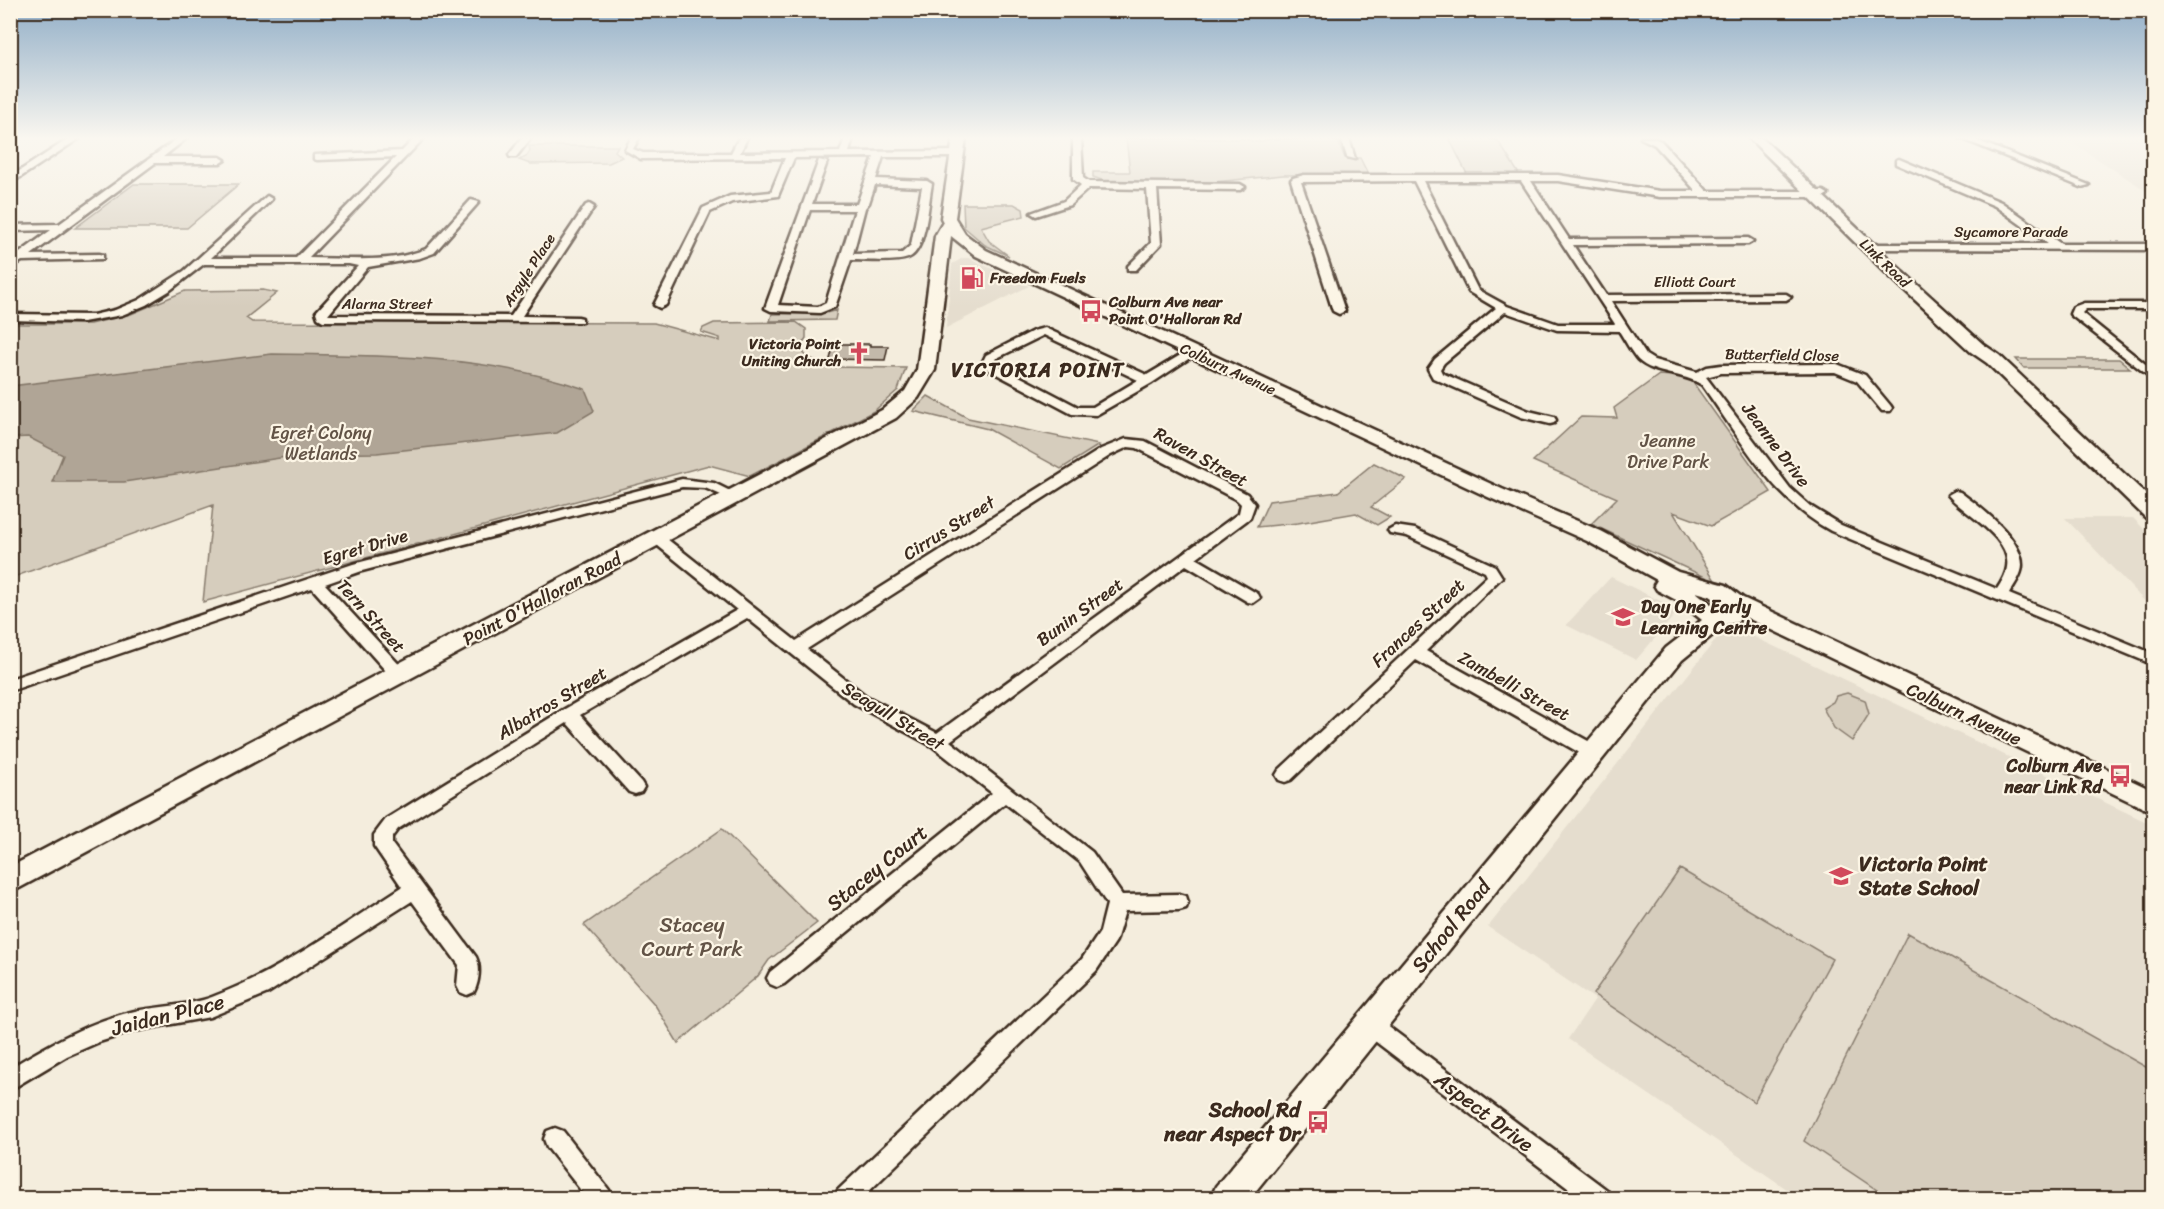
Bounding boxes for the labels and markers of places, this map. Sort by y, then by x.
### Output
fuel station icon: Freedom Fuels [959,265,985,291]
place label: Freedom Fuels [989,265,1087,291]
place label: Colburn Ave near Point O'Halloran Rd [1108,289,1243,332]
bus stop icon: Colburn Ave near Point O'Halloran Rd [1078,298,1104,324]
place label: Victoria Point Uniting Church [742,331,841,374]
church icon: Victoria Point Uniting Church [846,340,872,366]
place label: Day One Early Learning Centre [1641,591,1768,644]
school or university icon: Day One Early Learning Centre [1610,604,1636,630]
place label: Colburn Ave near Link Rd [2003,750,2104,803]
bus stop icon: Colburn Ave near Link Rd [2107,763,2133,789]
place label: Victoria Point State School [1858,845,1989,907]
school or university icon: Victoria Point State School [1828,863,1854,889]
place label: School Rd near Aspect Dr [1163,1091,1302,1153]
bus stop icon: School Rd near Aspect Dr [1305,1109,1331,1135]

